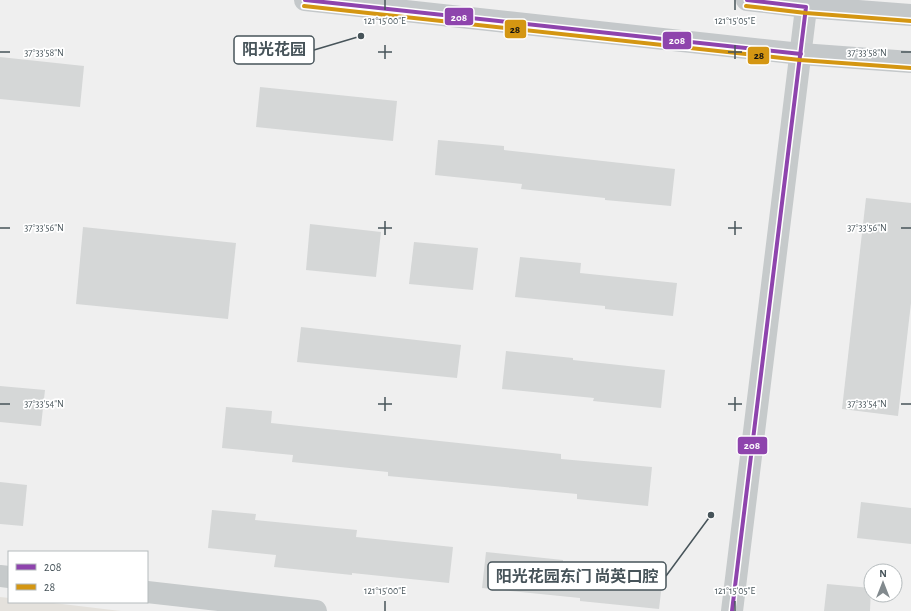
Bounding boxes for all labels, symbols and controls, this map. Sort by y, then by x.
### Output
line badge: 208 [444,7,474,26]
text: 208 [451,12,467,23]
text: 121°15'00"E [364,16,406,26]
text: 121°15'05"E [715,16,756,26]
line badge: 28 [504,19,527,39]
text: 28 [510,24,520,35]
line badge: 208 [662,31,692,50]
text: 208 [669,35,685,46]
callout: 阳光花园 [234,36,314,64]
text: 阳光花园 [242,41,306,58]
line badge: 28 [747,46,770,65]
text: 37°33'58"N [24,48,64,58]
text: 37°33'58"N [847,48,887,58]
text: 28 [754,50,764,61]
text: 37°33'56"N [24,223,64,233]
text: 37°33'56"N [847,223,887,233]
text: 37°33'54"N [24,399,64,409]
text: 37°33'54"N [847,399,887,409]
line badge: 208 [737,436,768,455]
text: 208 [744,440,760,451]
legend [8,551,148,603]
text: 208 [44,561,62,573]
callout: 阳光花园东门 尚英口腔 [488,562,666,590]
north arrow [863,563,903,603]
text: 阳光花园东门 尚英口腔 [496,568,658,585]
text: N [879,568,887,579]
text: 28 [44,581,55,593]
text: 121°15'00"E [364,586,406,596]
text: 121°15'05"E [715,586,756,596]

